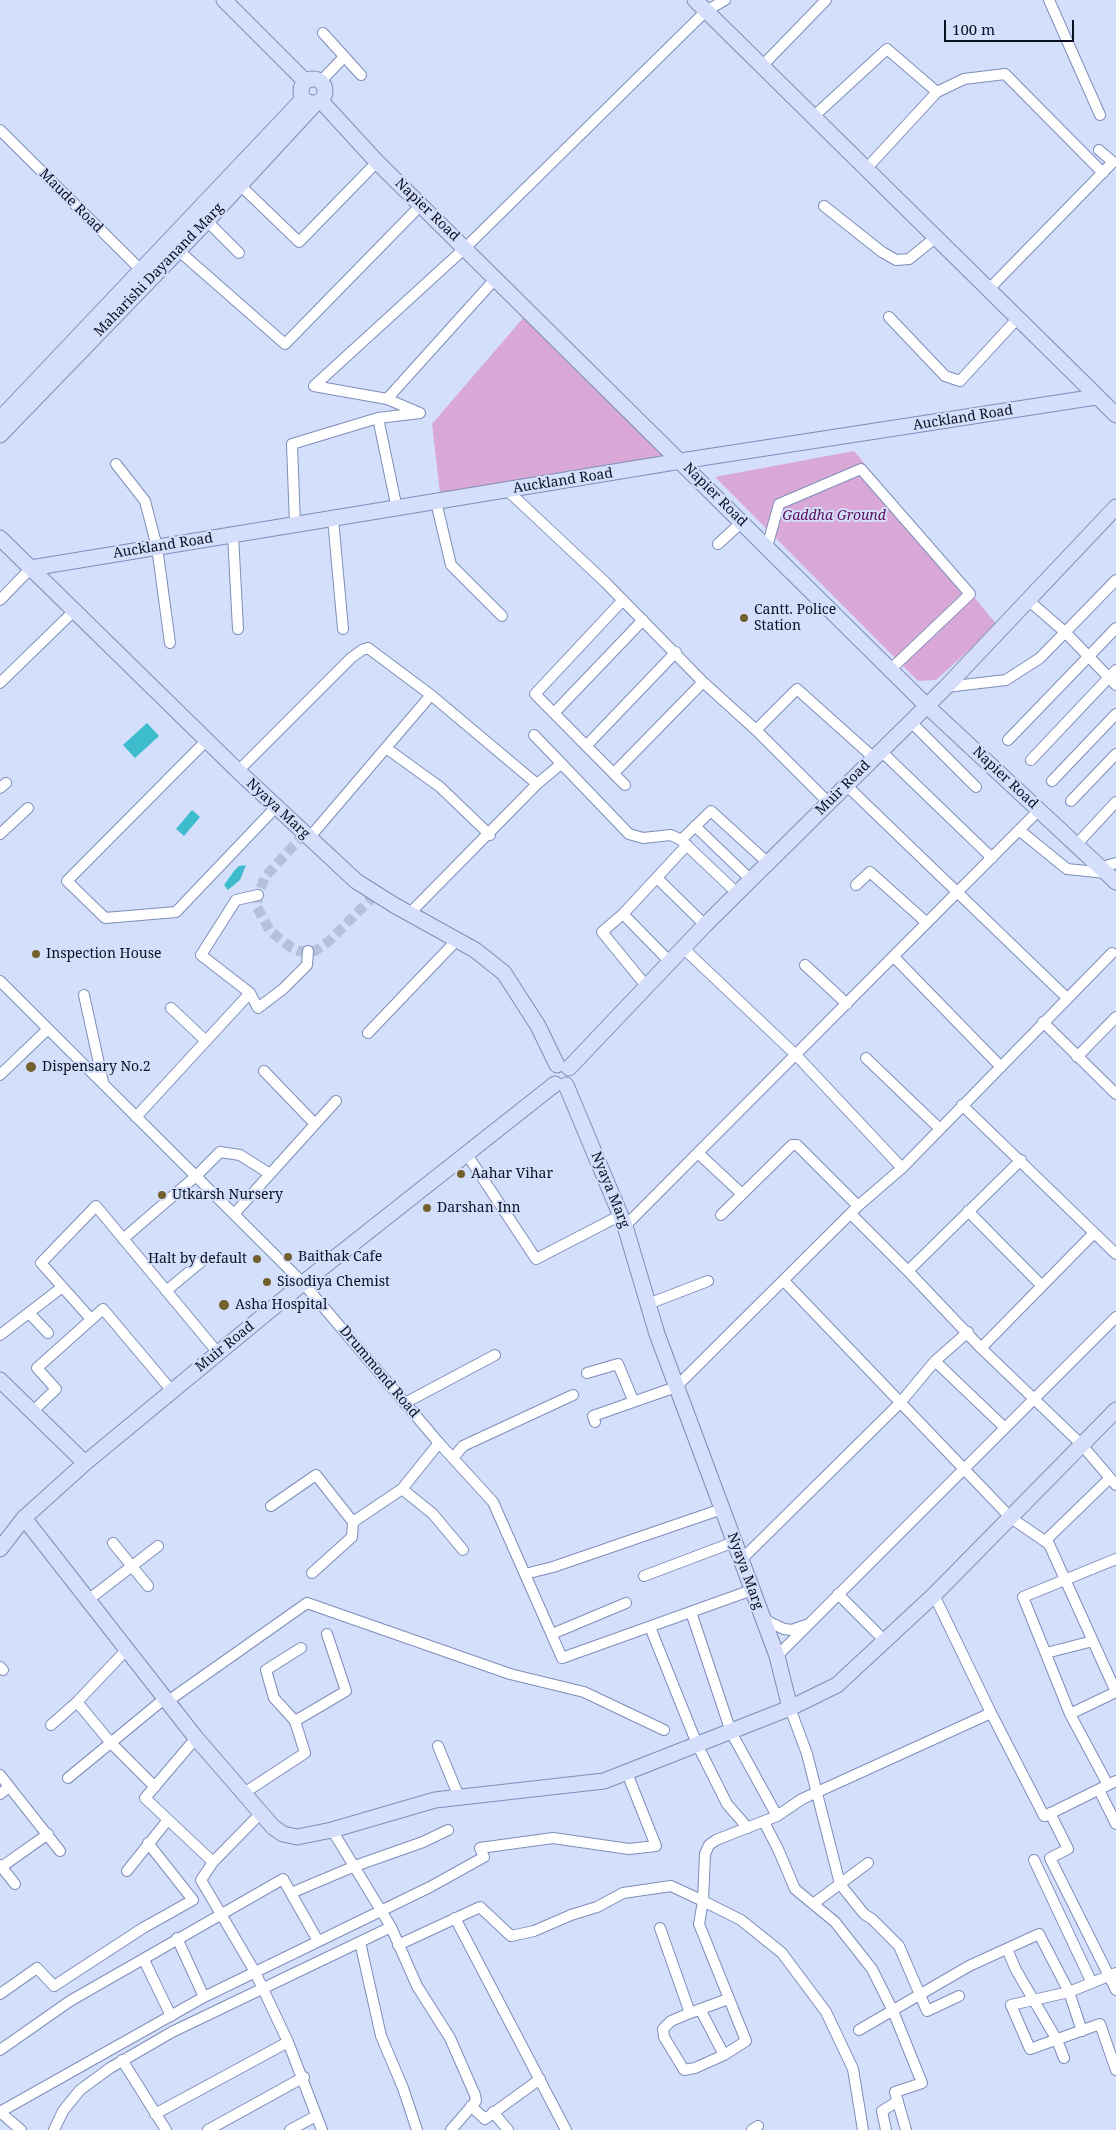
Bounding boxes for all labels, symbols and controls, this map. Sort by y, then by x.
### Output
scale bar [946,10,1076,42]
text: 100 m [952,19,995,39]
street label: Maude Road [36,166,106,236]
street label: Napier Road [391,175,463,245]
street label: Maharishi Dayanand Marg [91,200,227,340]
street label: Auckland Road [912,402,1014,434]
street label: Napier Road [680,460,750,530]
street label: Auckland Road [512,465,614,497]
park label: Gaddha Ground [782,508,886,524]
street label: Auckland Road [112,530,214,562]
place label: Cantt. Police Station [754,602,836,634]
marker: Cantt. Police Station [738,612,750,624]
street label: Napier Road [969,744,1041,812]
street label: Muir Road [812,757,874,819]
street label: Nyaya Marg [243,775,313,843]
place label: Inspection House [46,946,161,962]
marker: Inspection House [30,948,42,960]
place label: Dispensary No.2 [42,1059,151,1075]
marker: Dispensary No.2 [24,1060,38,1074]
street label: Nyaya Marg [587,1149,633,1231]
place label: Aahar Vihar [471,1166,553,1182]
marker: Aahar Vihar [455,1168,467,1180]
place label: Utkarsh Nursery [172,1187,283,1203]
marker: Utkarsh Nursery [156,1189,168,1201]
place label: Darshan Inn [437,1200,521,1216]
marker: Darshan Inn [421,1202,433,1214]
place label: Baithak Cafe [298,1249,382,1265]
place label: Halt by default [148,1251,247,1267]
marker: Baithak Cafe [282,1251,294,1263]
marker: Halt by default [251,1253,263,1265]
place label: Sisodiya Chemist [277,1274,390,1290]
marker: Sisodiya Chemist [261,1276,273,1288]
place label: Asha Hospital [235,1297,327,1313]
marker: Asha Hospital [217,1298,231,1312]
street label: Muir Road [192,1318,258,1376]
street label: Drummond Road [336,1322,422,1422]
street label: Nyaya Marg [723,1530,767,1612]

